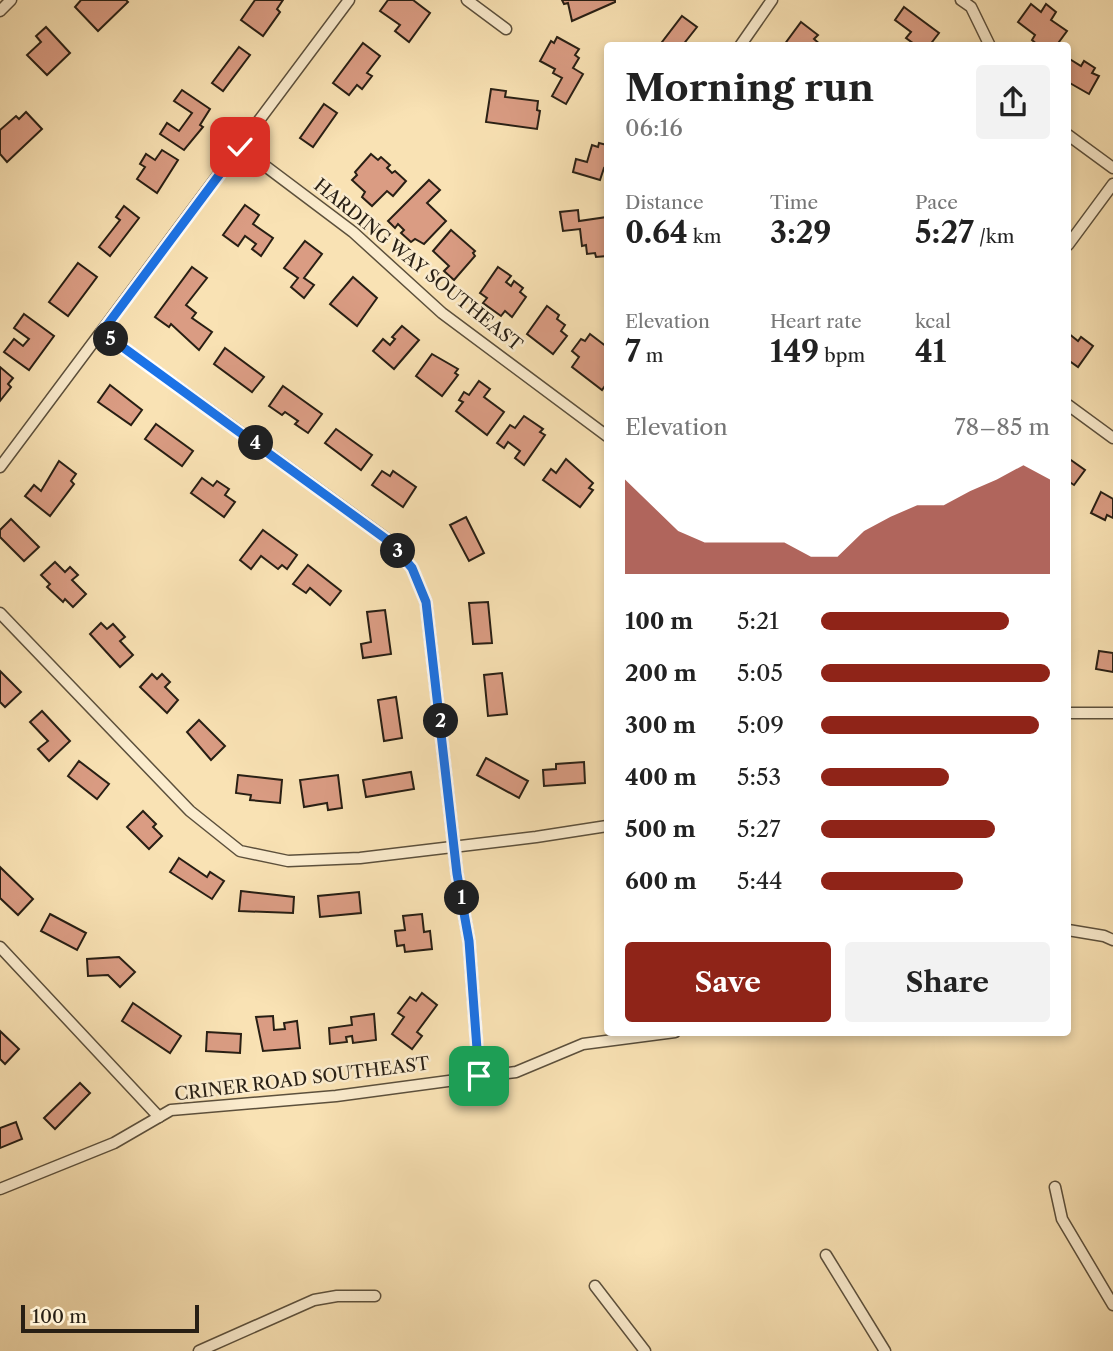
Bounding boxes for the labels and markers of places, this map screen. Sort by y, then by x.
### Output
pin [210,117,270,177]
pin: 5 [94,322,128,356]
pin: 4 [238,426,274,460]
pin: 3 [380,534,416,568]
pin: 2 [424,704,458,738]
pin: 1 [444,880,480,916]
pin [449,1046,509,1106]

